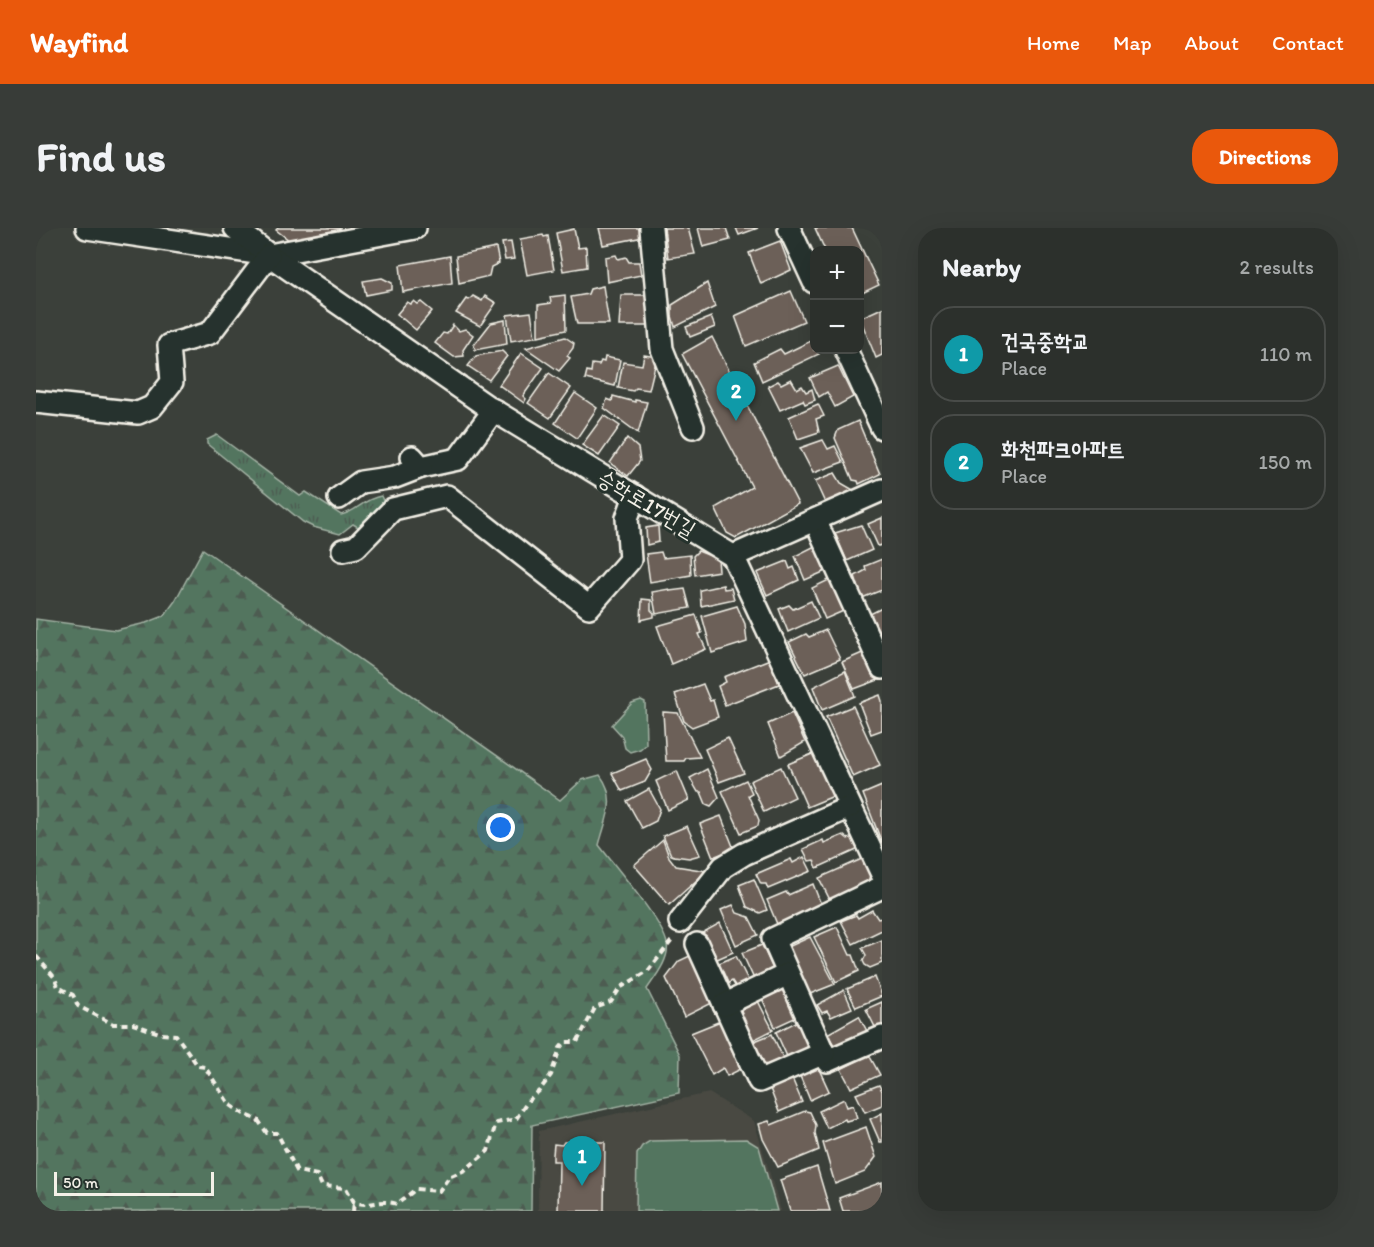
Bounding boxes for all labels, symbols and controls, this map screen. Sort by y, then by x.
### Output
text: Wayfind [30,25,128,59]
text: Home [1027,30,1080,55]
text: Map [1113,30,1152,55]
text: About [1185,30,1239,55]
text: Contact [1272,30,1344,55]
button: Directions [1192,129,1338,184]
text: Find us [36,131,166,182]
map controls [810,246,864,354]
button: + [810,246,864,300]
text: Nearby [942,251,1021,283]
text: 2 results [1240,255,1314,279]
button: − [810,300,864,354]
text: 건국중학교 [1001,328,1090,355]
text: 1 [959,342,968,366]
text: 110 m [1260,342,1312,366]
text: Place [1001,356,1047,380]
pin: 2 [716,372,756,421]
text: 화천파크아파트 [1001,436,1125,463]
text: 2 [958,450,969,474]
text: 150 m [1259,450,1312,474]
street label: 승학로17번길 [593,464,701,543]
text: Place [1001,464,1047,488]
your location [486,813,515,842]
pin: 1 [562,1136,602,1186]
scale bar [54,1169,214,1196]
text: 50 m [63,1173,98,1192]

